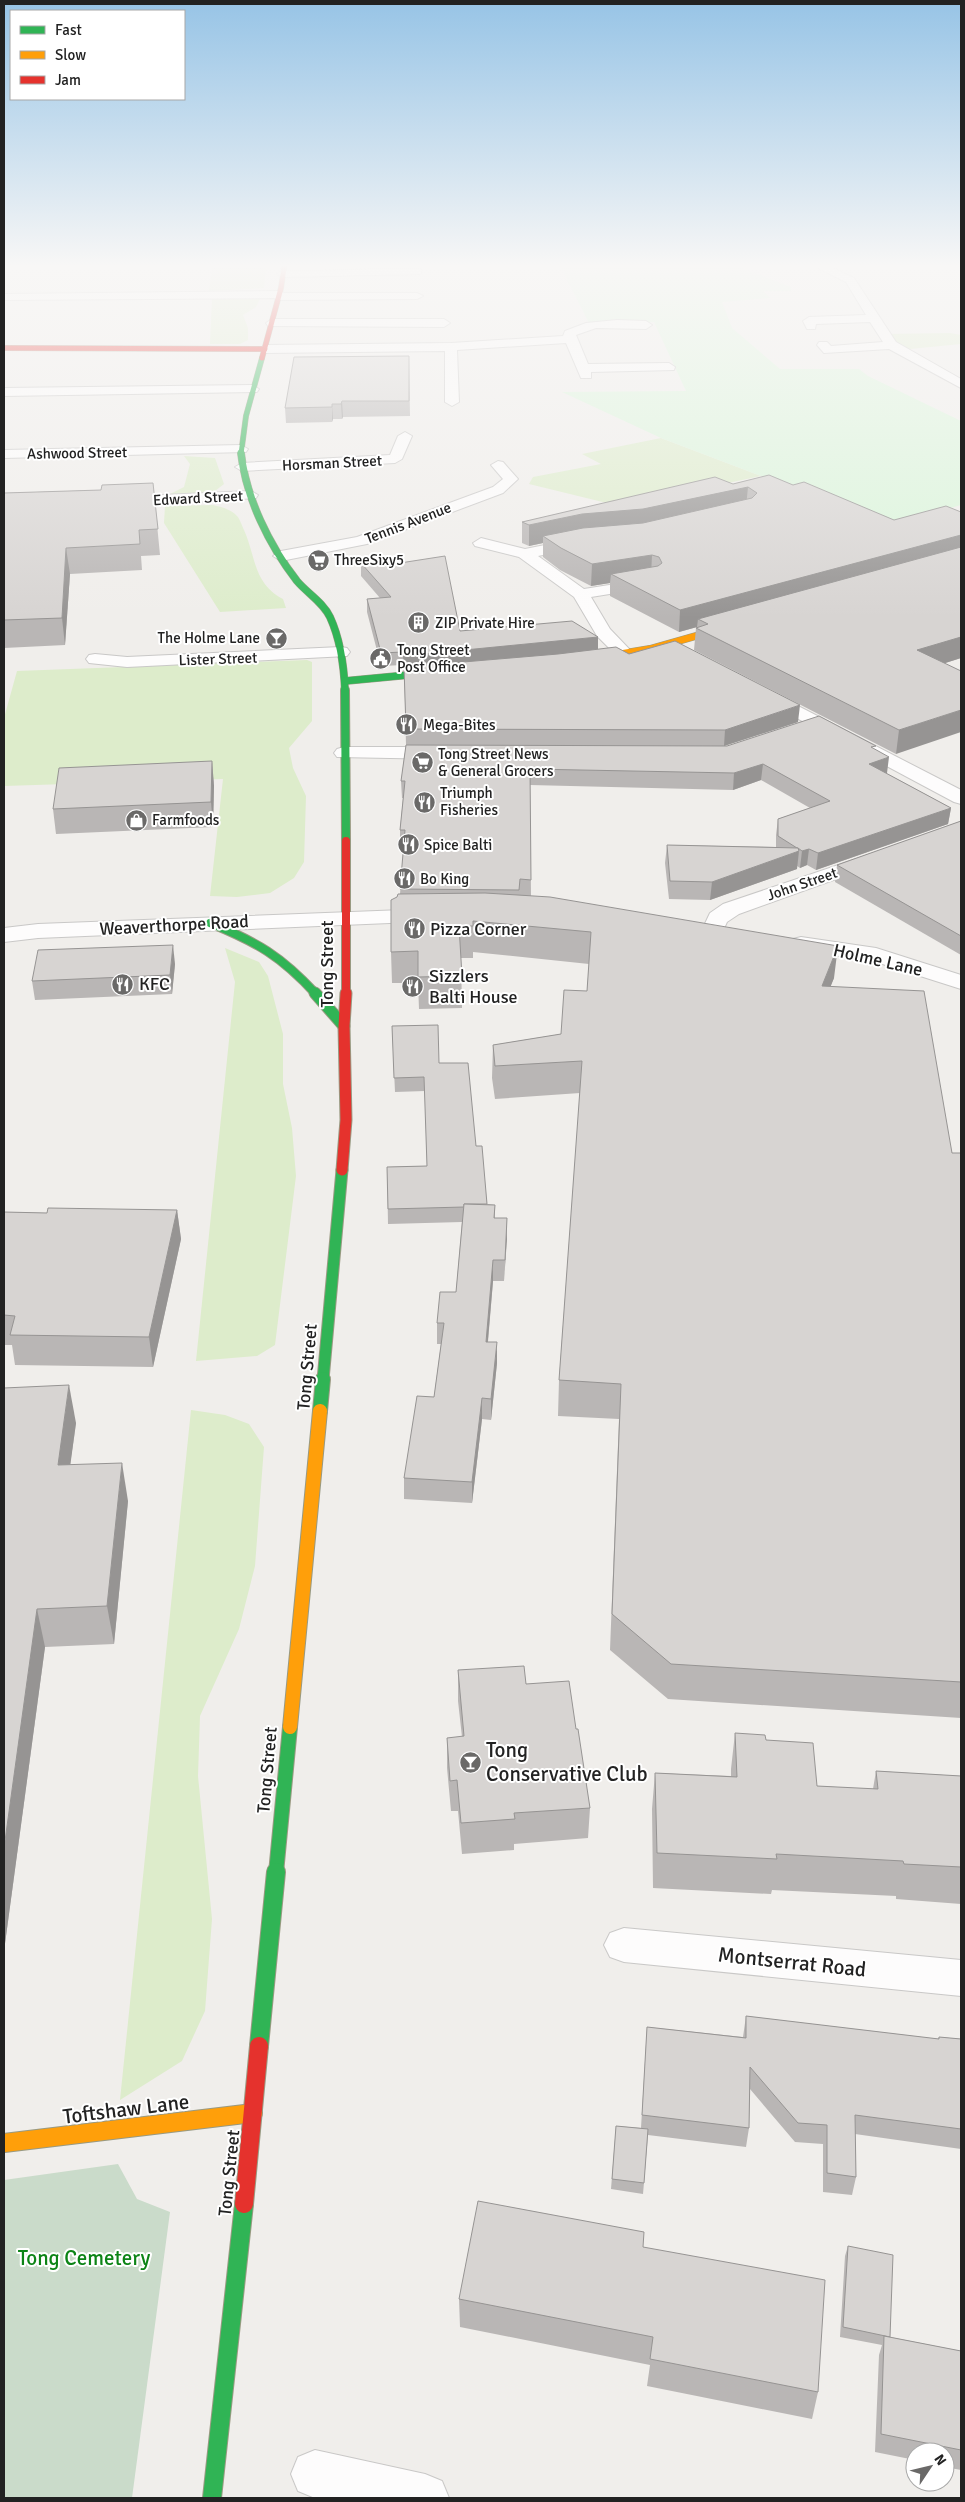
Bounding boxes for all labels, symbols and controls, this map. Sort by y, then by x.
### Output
legend [10,10,185,100]
text: Fast [55,21,82,39]
text: Slow [55,46,86,64]
text: Jam [55,71,81,89]
street label: Ashwood Street [27,443,127,463]
street label: Horsman Street [282,451,382,475]
street label: Edward Street [152,487,244,509]
street label: Tennis Avenue [362,498,454,548]
supermarket icon: ThreeSixy5 [306,548,330,572]
place label: ThreeSixy5 [334,551,404,569]
building icon: ZIP Private Hire [407,611,431,635]
place label: ZIP Private Hire [435,614,535,632]
bar icon: The Holme Lane [264,626,288,650]
place label: The Holme Lane [158,629,260,647]
place label: Tong Street Post Office [397,641,469,676]
public building icon: Tong Street Post Office [369,647,393,671]
street label: Lister Street [178,649,258,669]
restaurant icon: Mega-Bites [395,713,419,737]
place label: Mega-Bites [423,716,496,734]
place label: Tong Street News & General Grocers [438,745,554,780]
supermarket icon: Tong Street News & General Grocers [410,751,434,775]
place label: Triumph Fisheries [440,784,498,819]
restaurant icon: Triumph Fisheries [412,790,436,814]
shop icon: Farmfoods [124,808,148,832]
place label: Farmfoods [152,811,220,829]
restaurant icon: Spice Balti [396,833,420,857]
place label: Spice Balti [424,836,492,854]
street label: John Street [764,864,840,904]
restaurant icon: Bo King [392,867,416,891]
place label: Bo King [420,870,469,888]
street label: Weaverthorpe Road [99,910,249,940]
restaurant icon: Pizza Corner [402,917,426,941]
place label: Pizza Corner [430,918,527,940]
street label: Tong Street [316,921,338,1007]
street label: Holme Lane [831,939,925,981]
place label: Sizzlers Balti House [429,965,518,1008]
restaurant icon: KFC [111,972,135,996]
place label: KFC [139,973,170,995]
restaurant icon: Sizzlers Balti House [401,974,425,998]
street label: Tong Street [292,1323,322,1411]
street label: Tong Street [252,1726,282,1814]
place label: Tong Conservative Club [486,1737,647,1787]
bar icon: Tong Conservative Club [458,1750,482,1774]
street label: Montserrat Road [717,1941,867,1983]
street label: Toftshaw Lane [61,2088,191,2130]
street label: Tong Street [214,2129,244,2217]
park label: Tong Cemetery [18,2245,151,2271]
north arrow [905,2442,955,2492]
text: N [930,2451,950,2469]

